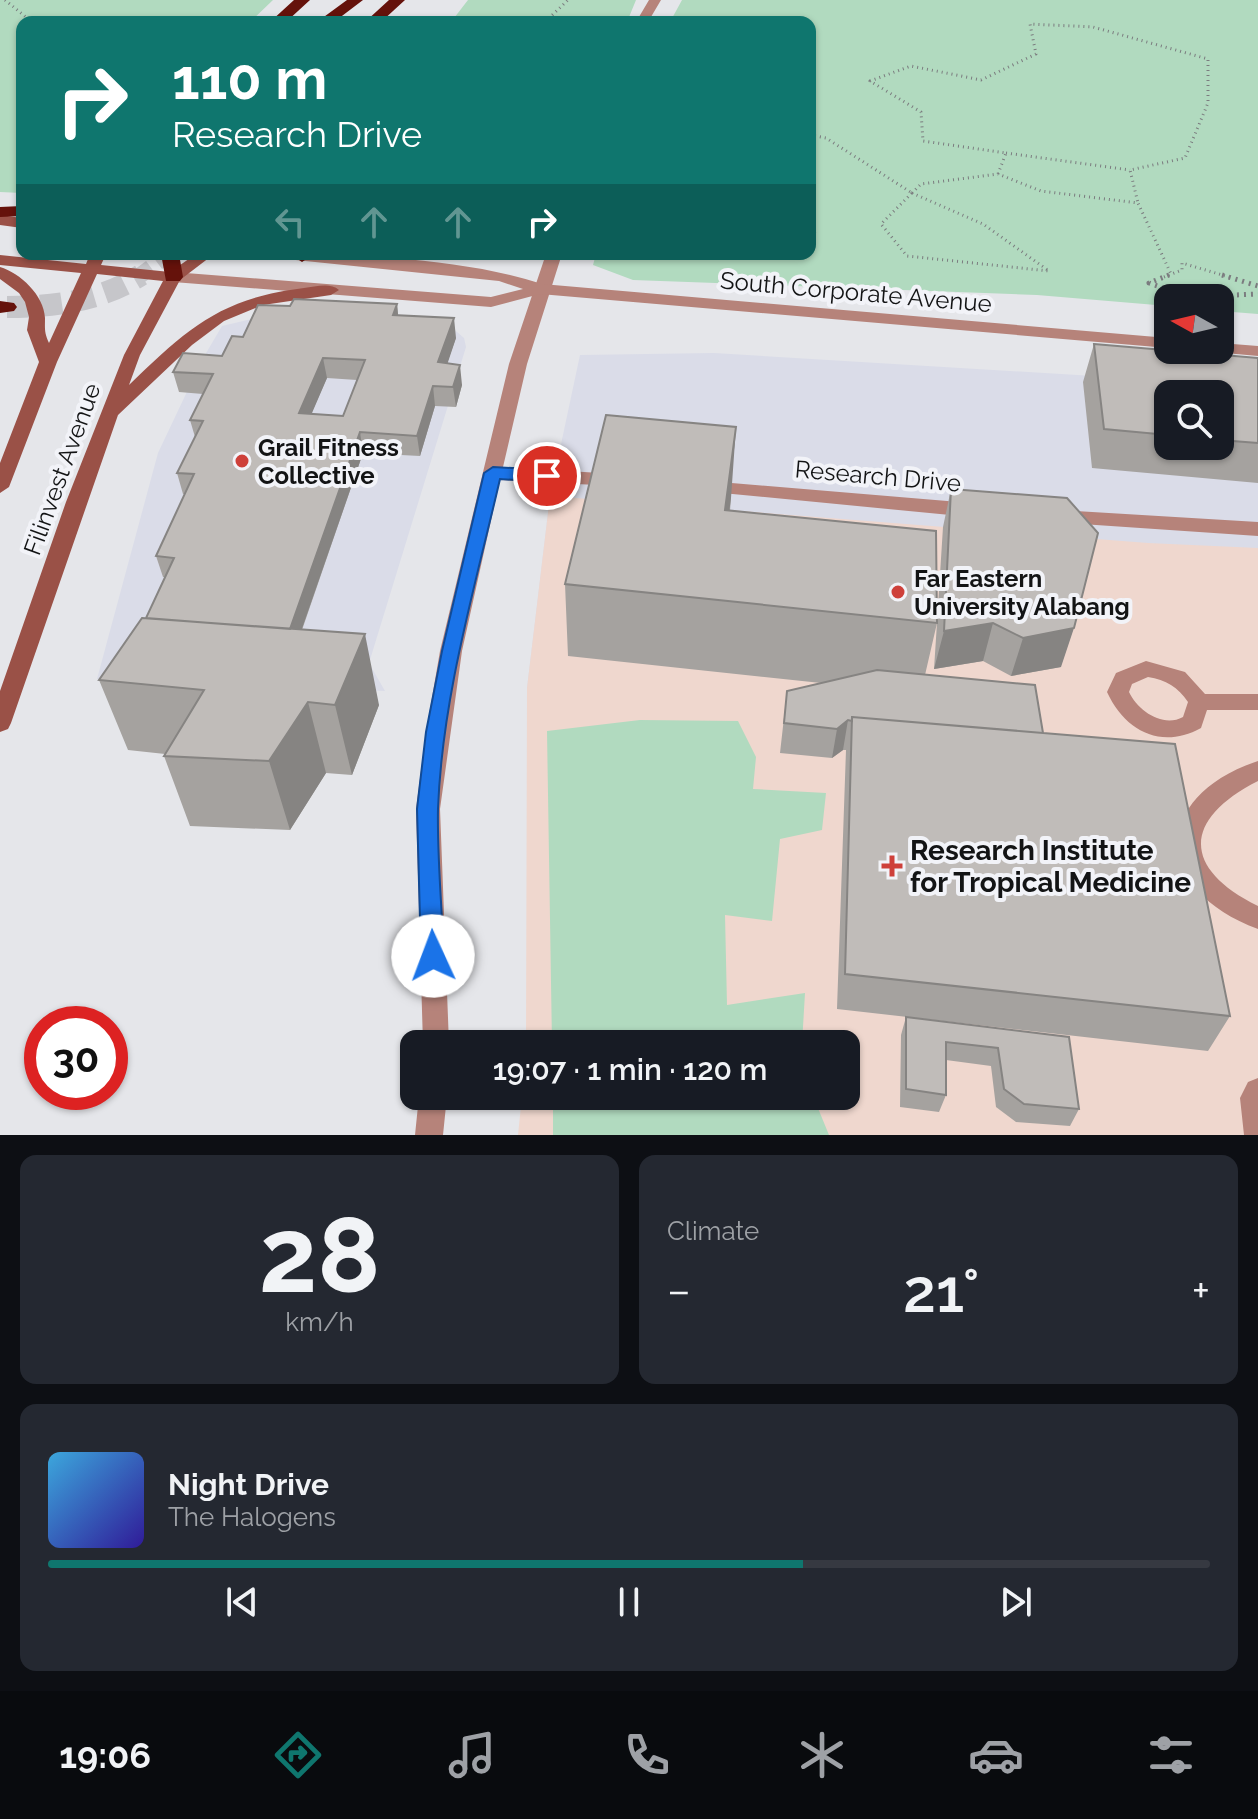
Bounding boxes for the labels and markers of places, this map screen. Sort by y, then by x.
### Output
place label: Grail Fitness Collective [258,433,399,490]
pin [513,442,581,510]
marker: Grail Fitness Collective [233,452,251,470]
place label: Far Eastern University Alabang [914,564,1130,621]
marker: Far Eastern University Alabang [889,583,907,601]
place label: Research Institute for Tropical Medicine [910,834,1191,899]
marker: Research Institute for Tropical Medicine [881,855,903,877]

